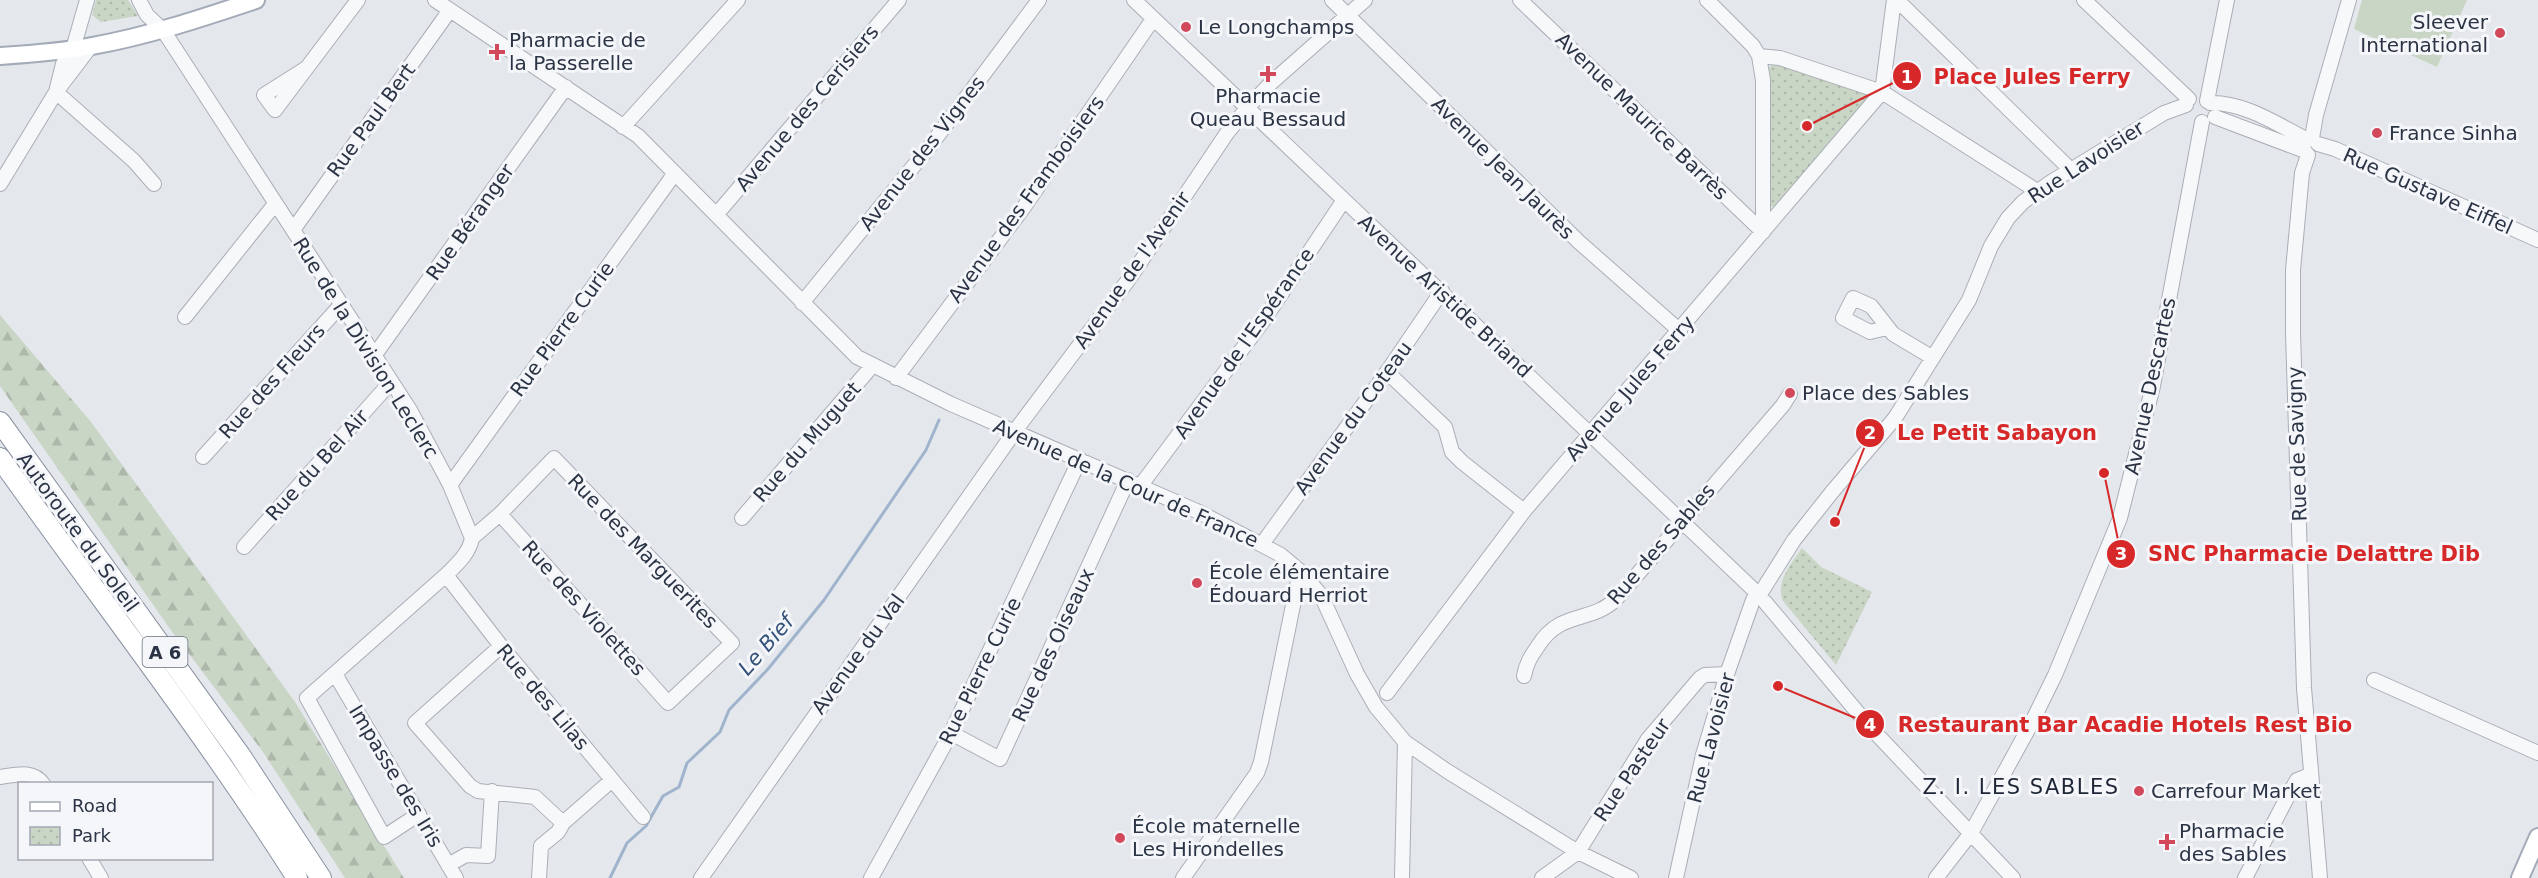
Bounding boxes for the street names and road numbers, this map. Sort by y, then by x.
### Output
street label: Avenue des Cerisiers [731,20,883,196]
street label: Avenue Maurice Barrès [1551,27,1733,205]
street label: Rue Paul Bert [322,58,420,181]
street label: Avenue des Vignes [854,71,990,235]
street label: Avenue des Framboisiers [943,91,1109,307]
street label: Avenue Jean Jaurès [1427,92,1579,244]
street label: Rue Lavoisier [2023,115,2149,209]
street label: Rue Gustave Eiffel [2339,143,2517,239]
street label: Rue Béranger [421,158,519,285]
street label: Avenue de l'Avenir [1069,186,1196,353]
street label: Avenue Aristide Briand [1353,209,1537,383]
street label: Rue de la Division Leclerc [288,233,444,463]
street label: Avenue de l'Espérance [1169,243,1319,443]
street label: Rue Pierre Curie [505,257,619,401]
street label: Avenue Descartes [2119,295,2181,477]
street label: Avenue Jules Ferry [1560,310,1700,466]
street label: Rue des Fleurs [214,318,330,444]
street label: Avenue du Coteau [1289,337,1417,499]
street label: Rue de Savigny [2282,366,2312,522]
street label: Rue du Muguet [748,377,866,507]
street label: Rue du Bel Air [261,404,374,526]
street label: Avenue de la Cour de France [990,414,1262,552]
street label: Autoroute du Soleil [12,448,144,616]
street label: Rue des Marguerites [563,469,723,633]
street label: Rue des Sables [1602,479,1720,609]
street label: Rue des Violettes [517,536,651,680]
street label: Rue des Oiseaux [1007,564,1099,726]
street label: Avenue du Val [806,589,910,719]
street label: Rue Pierre Curie [934,593,1026,749]
road number: A 6 [142,637,188,667]
street label: Rue des Lilas [492,639,594,755]
street label: Rue Lavoisier [1682,669,1740,806]
street label: Impasse des Iris [344,701,448,851]
street label: Rue Pasteur [1589,713,1676,826]

